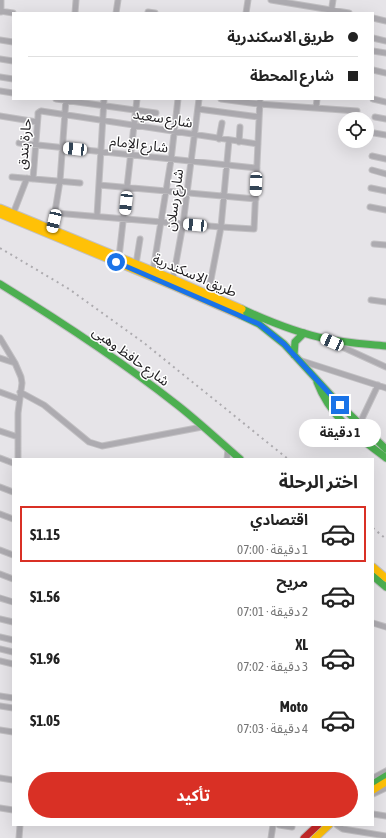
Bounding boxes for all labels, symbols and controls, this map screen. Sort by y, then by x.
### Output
text: طريق الاسكندرية [227,28,334,45]
text: شارع المحطة [250,67,334,84]
street label: شارع سعيد [132,105,194,134]
map controls [338,112,374,148]
button: locate [338,112,374,148]
street label: حارة بندق [14,118,35,170]
street label: شارع الإمام [108,132,169,159]
car [62,142,88,156]
street label: شارع رسلان [162,168,189,233]
car [250,172,262,196]
car [119,190,133,216]
car [45,208,63,234]
car [183,218,207,232]
street label: طريق الاسكندرية [150,250,239,302]
route start [107,253,125,271]
street label: شارع حافظ وهبى [88,323,172,392]
car [319,332,345,352]
route end [331,396,349,414]
callout: 1 دقيقة [299,419,381,447]
text: 1 دقيقة [320,425,360,440]
text: اختر الرحلة [279,471,358,492]
text: اقتصادي [250,511,308,528]
icon: car [320,516,356,552]
text: $1.15 [30,526,60,543]
text: 1 دقيقة · 07:00 [237,542,308,557]
text: مريح [276,573,308,590]
icon: car [320,578,356,614]
text: $1.56 [30,588,60,605]
text: 2 دقيقة · 07:01 [237,604,308,619]
text: XL [295,636,308,653]
icon: car [320,640,356,676]
text: $1.96 [30,650,60,667]
text: 3 دقيقة · 07:02 [237,659,308,674]
text: Moto [280,698,308,715]
icon: car [320,702,356,738]
text: $1.05 [30,712,60,729]
text: 4 دقيقة · 07:03 [237,721,308,736]
button: تأكيد [28,772,358,818]

